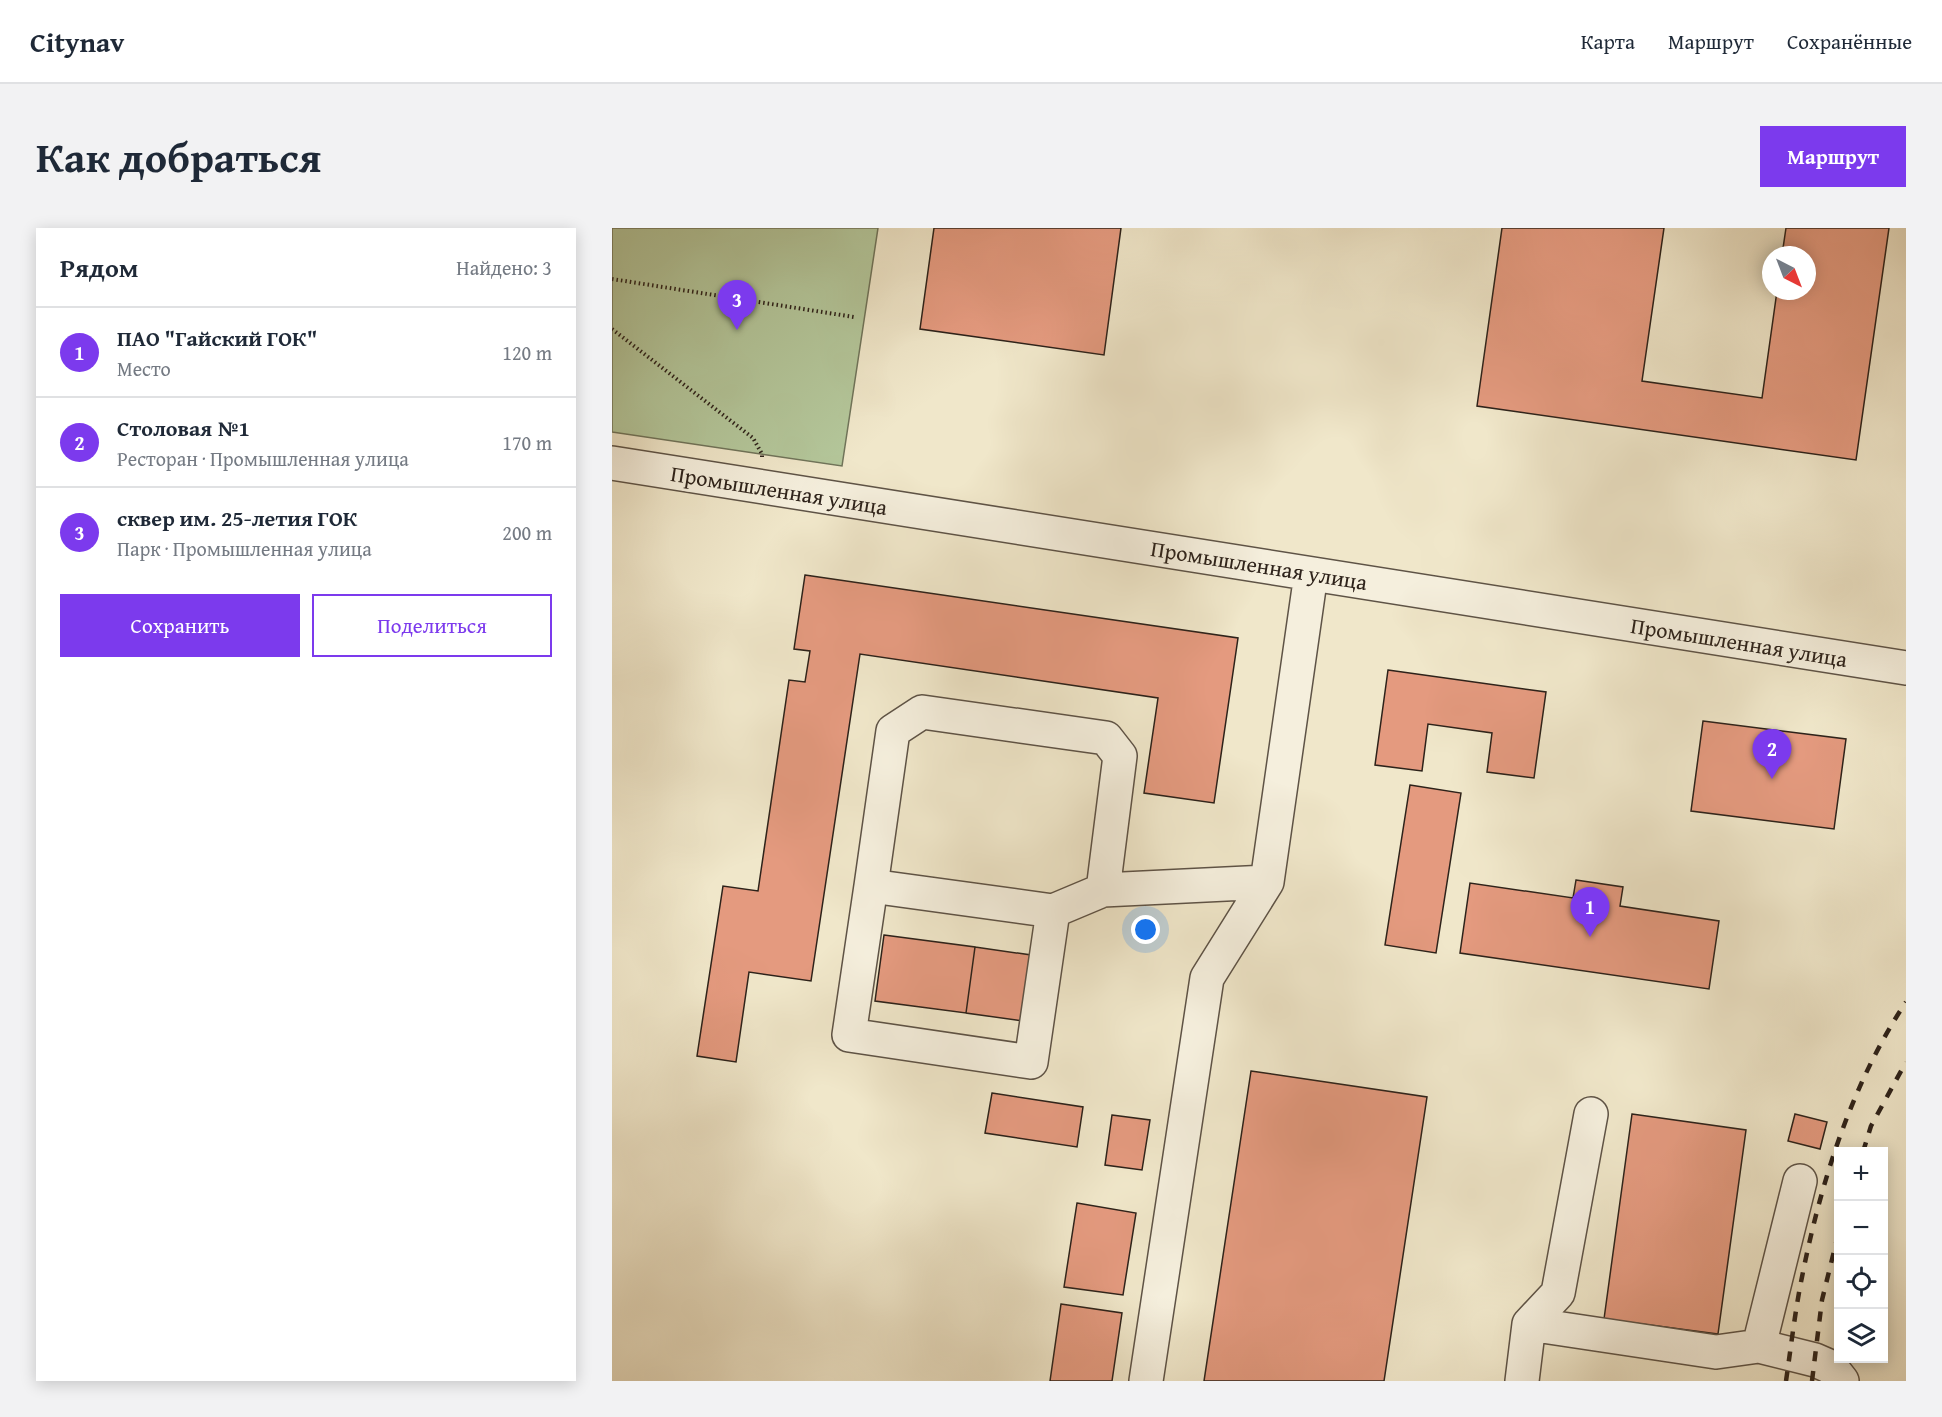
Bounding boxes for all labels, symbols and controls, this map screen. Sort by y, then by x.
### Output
text: Citynav [30,21,124,62]
text: Карта [1581,26,1635,57]
text: Маршрут [1668,26,1754,57]
text: Сохранённые [1787,26,1912,57]
text: Как добраться [36,126,321,187]
button: Маршрут [1760,126,1906,187]
north arrow [1762,246,1816,300]
text: Рядом [60,248,138,287]
text: Найдено: 3 [456,253,552,282]
pin: 3 [718,280,756,330]
text: ПАО "Гайский ГОК" [117,322,317,354]
text: 1 [74,338,85,367]
text: 120 m [502,338,552,367]
text: Место [117,354,171,383]
text: Столовая №1 [117,412,250,444]
text: 2 [74,428,85,457]
text: 170 m [502,428,552,457]
text: Ресторан · Промышленная улица [117,444,409,473]
street label: Промышленная улица [668,457,890,523]
text: сквер им. 25-летия ГОК [117,502,357,534]
text: 3 [74,518,85,547]
text: 200 m [502,518,552,547]
street label: Промышленная улица [1148,532,1370,598]
text: Парк · Промышленная улица [117,534,372,563]
button: Сохранить [60,594,300,657]
button: Поделиться [312,594,552,657]
street label: Промышленная улица [1628,609,1850,675]
pin: 2 [1752,730,1792,779]
pin: 1 [1570,888,1610,937]
your location [1131,915,1160,944]
map controls [1834,1147,1888,1363]
button: + [1834,1147,1888,1201]
button: − [1834,1201,1888,1255]
button: locate [1834,1255,1888,1309]
button: layers [1834,1309,1888,1363]

